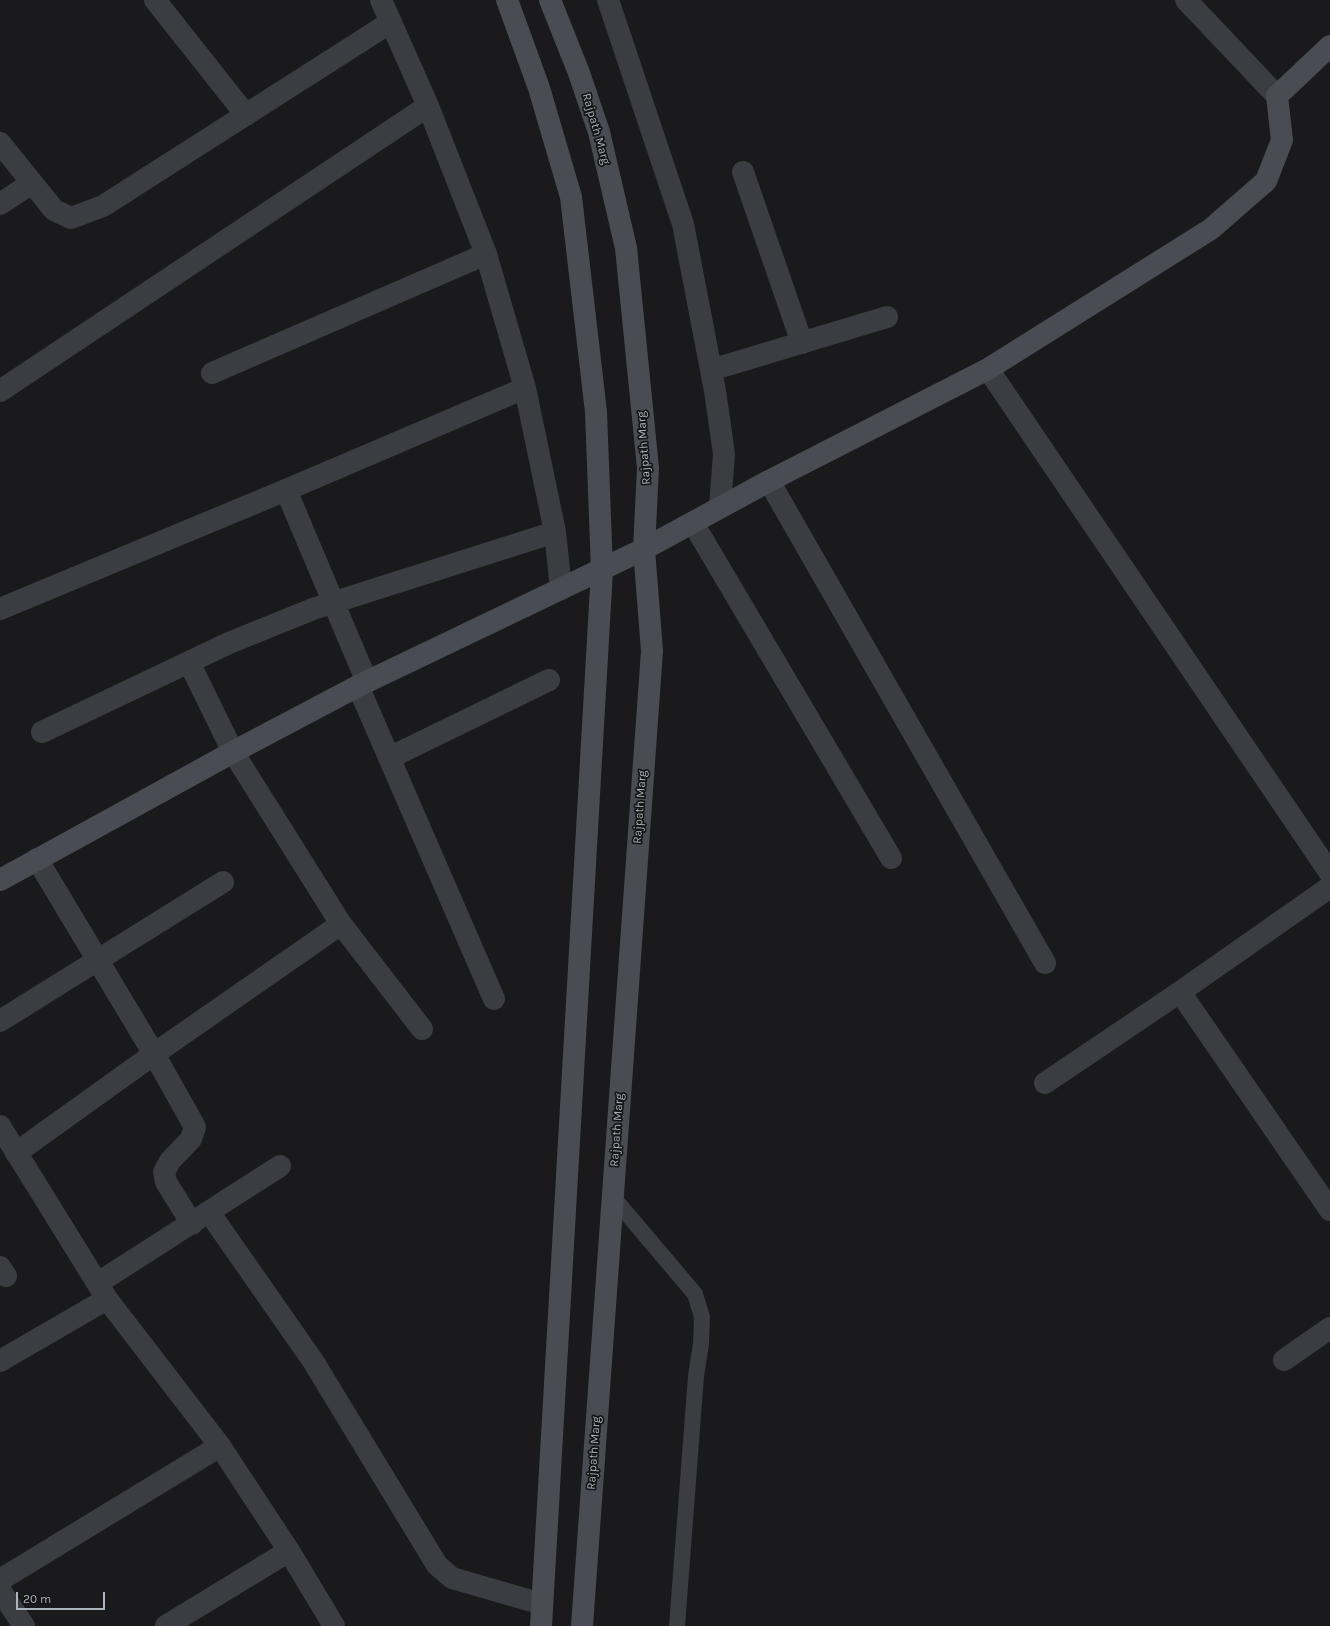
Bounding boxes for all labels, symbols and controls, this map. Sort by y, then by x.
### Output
street label: Rajpath Marg [579,92,613,166]
street label: Rajpath Marg [634,411,654,485]
street label: Rajpath Marg [630,770,650,844]
street label: Rajpath Marg [607,1093,627,1167]
street label: Rajpath Marg [584,1416,604,1490]
scale bar [18,1584,107,1610]
text: 20 m [23,1592,51,1606]

